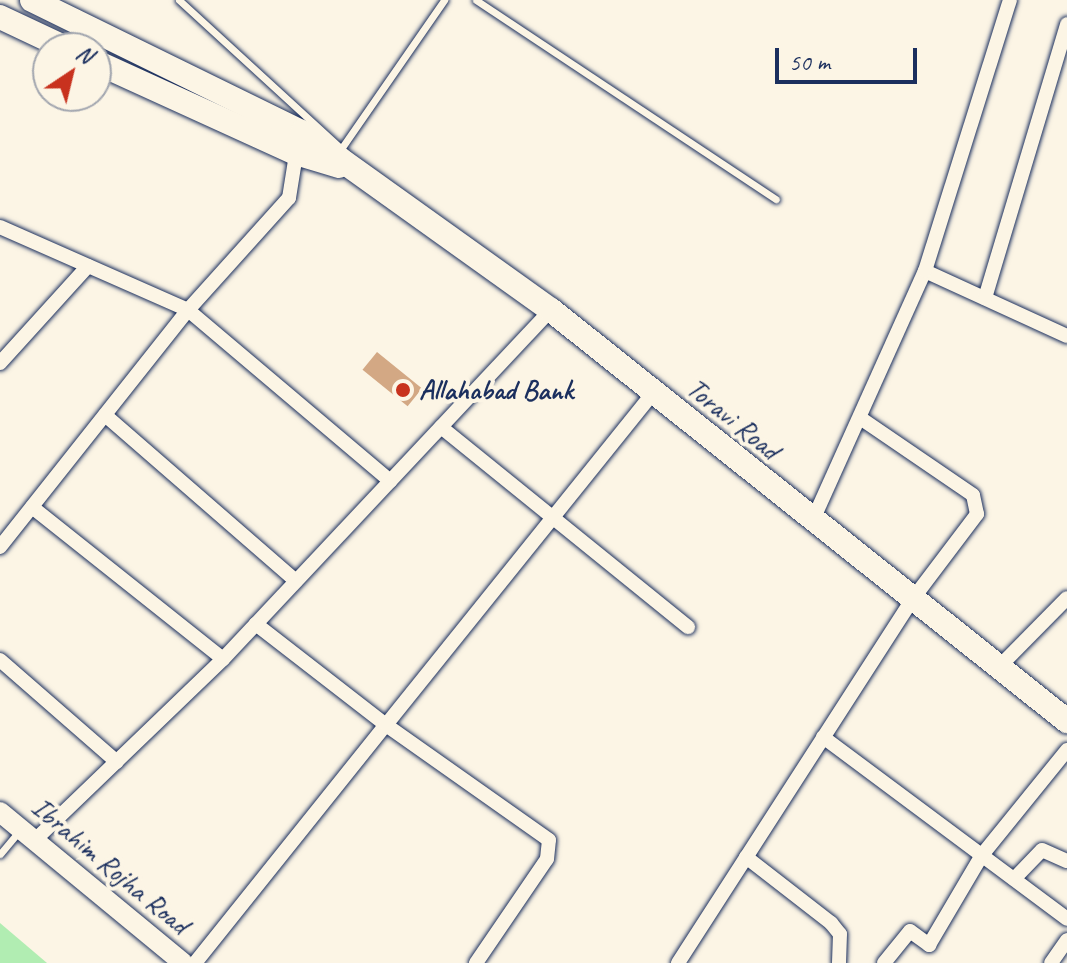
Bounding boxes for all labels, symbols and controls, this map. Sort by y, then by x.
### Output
north arrow [32,32,112,112]
scale bar [779,32,921,82]
text: N [71,39,98,69]
text: 50 m [789,47,830,77]
street label: Toravi Road [680,371,786,467]
place label: Allahabad Bank [419,373,573,407]
marker: Allahabad Bank [394,381,412,399]
street label: Ibrahim Rojha Road [25,791,195,941]

